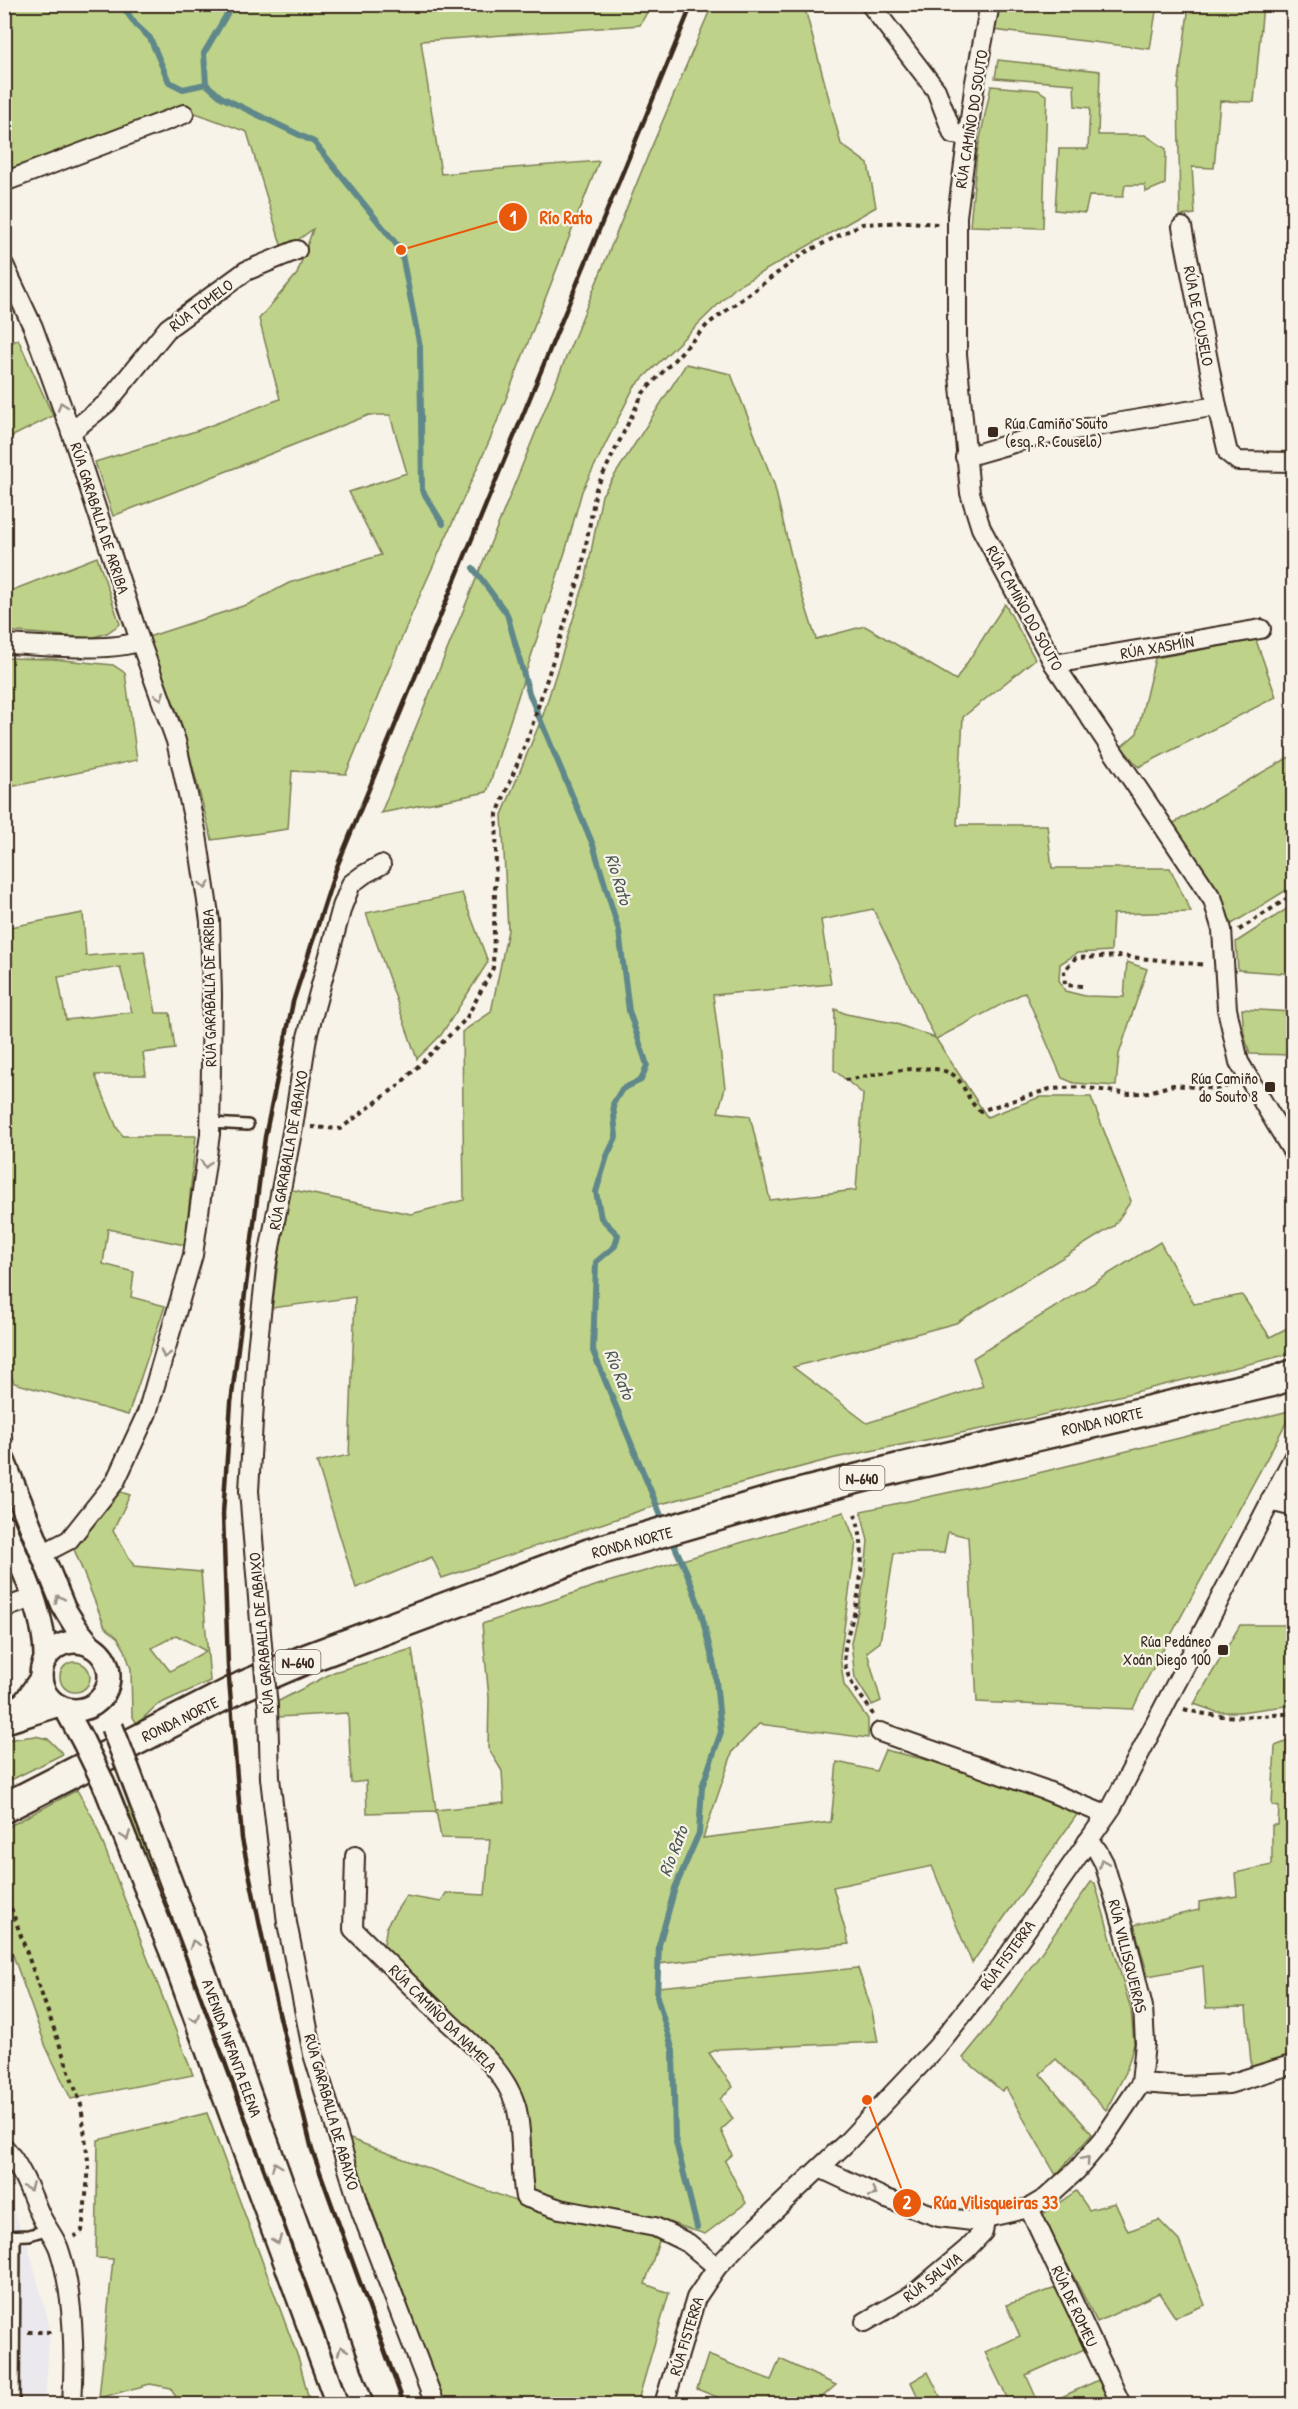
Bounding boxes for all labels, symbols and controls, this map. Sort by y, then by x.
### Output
street label: RÚA CAMIÑO DO SOUTO [949,48,993,190]
callout: Río Rato [498,199,604,235]
text: 1 [510,205,517,230]
text: Río Rato [540,205,593,230]
street label: RÚA DE COUSELO [1179,264,1220,368]
street label: RÚA TOMELO [164,273,238,336]
one-way arrow [56,402,69,412]
place label: Rúa Camiño Souto (esq. R. Couselo) [1005,412,1108,452]
marker: Rúa Camiño Souto (esq. R. Couselo) [986,425,1000,439]
street label: RÚA GARABALLA DE ARRIBA [65,440,135,597]
street label: RÚA CAMIÑO DO SOUTO [981,541,1069,675]
street label: RÚA XASMÍN [1119,630,1195,664]
one-way arrow [153,690,166,701]
water label: Río Rato [599,850,639,909]
one-way arrow [198,881,210,890]
street label: RÚA GARABALLA DE ARRIBA [197,909,221,1067]
place label: Rúa Camiño do Souto 8 [1191,1067,1259,1107]
street label: RÚA GARABALLA DE ABAIXO [263,1068,313,1232]
marker: Rúa Camiño do Souto 8 [1263,1080,1277,1094]
one-way arrow [200,1159,212,1168]
water label: Río Rato [599,1345,642,1405]
one-way arrow [160,1348,172,1359]
street label: RONDA NORTE [1059,1401,1145,1441]
road number: N-640 [840,1466,884,1490]
street label: RONDA NORTE [589,1521,675,1563]
street label: RÚA GARABALLA DE ABAIXO [243,1551,279,1715]
one-way arrow [55,1594,67,1605]
place label: Rúa Pedáneo Xoán Diego 100 [1123,1630,1212,1670]
marker: Rúa Pedáneo Xoán Diego 100 [1216,1643,1230,1657]
road number: N-640 [276,1650,320,1674]
street label: RONDA NORTE [138,1691,222,1747]
water label: Río Rato [652,1820,695,1880]
one-way arrow [118,1830,131,1841]
one-way arrow [1098,1858,1110,1869]
street label: RÚA VILLISQUEIRAS [1103,1897,1153,2015]
street label: RÚA FISTERRA [974,1915,1040,1994]
one-way arrow [189,1939,201,1950]
street label: RÚA CAMIÑO DA NAMELA [384,1959,502,2077]
street label: AVENIDA INFANTA ELENA [197,1976,267,2120]
one-way arrow [187,2012,200,2023]
street label: RÚA GARABALLA DE ABAIXO [299,2031,365,2193]
one-way arrow [1078,2156,1089,2167]
one-way arrow [271,2161,283,2172]
one-way arrow [21,2181,33,2192]
callout: Rúa Vilisqueiras 33 [892,2185,1070,2221]
one-way arrow [866,2186,877,2198]
text: 2 [903,2190,912,2215]
text: Rúa Vilisqueiras 33 [934,2190,1058,2216]
one-way arrow [269,2234,282,2245]
street label: RÚA SALVIA [898,2247,966,2307]
street label: RÚA DE ROMEU [1047,2262,1104,2350]
street label: RÚA FISTERRA [664,2294,708,2378]
one-way arrow [337,2345,350,2355]

